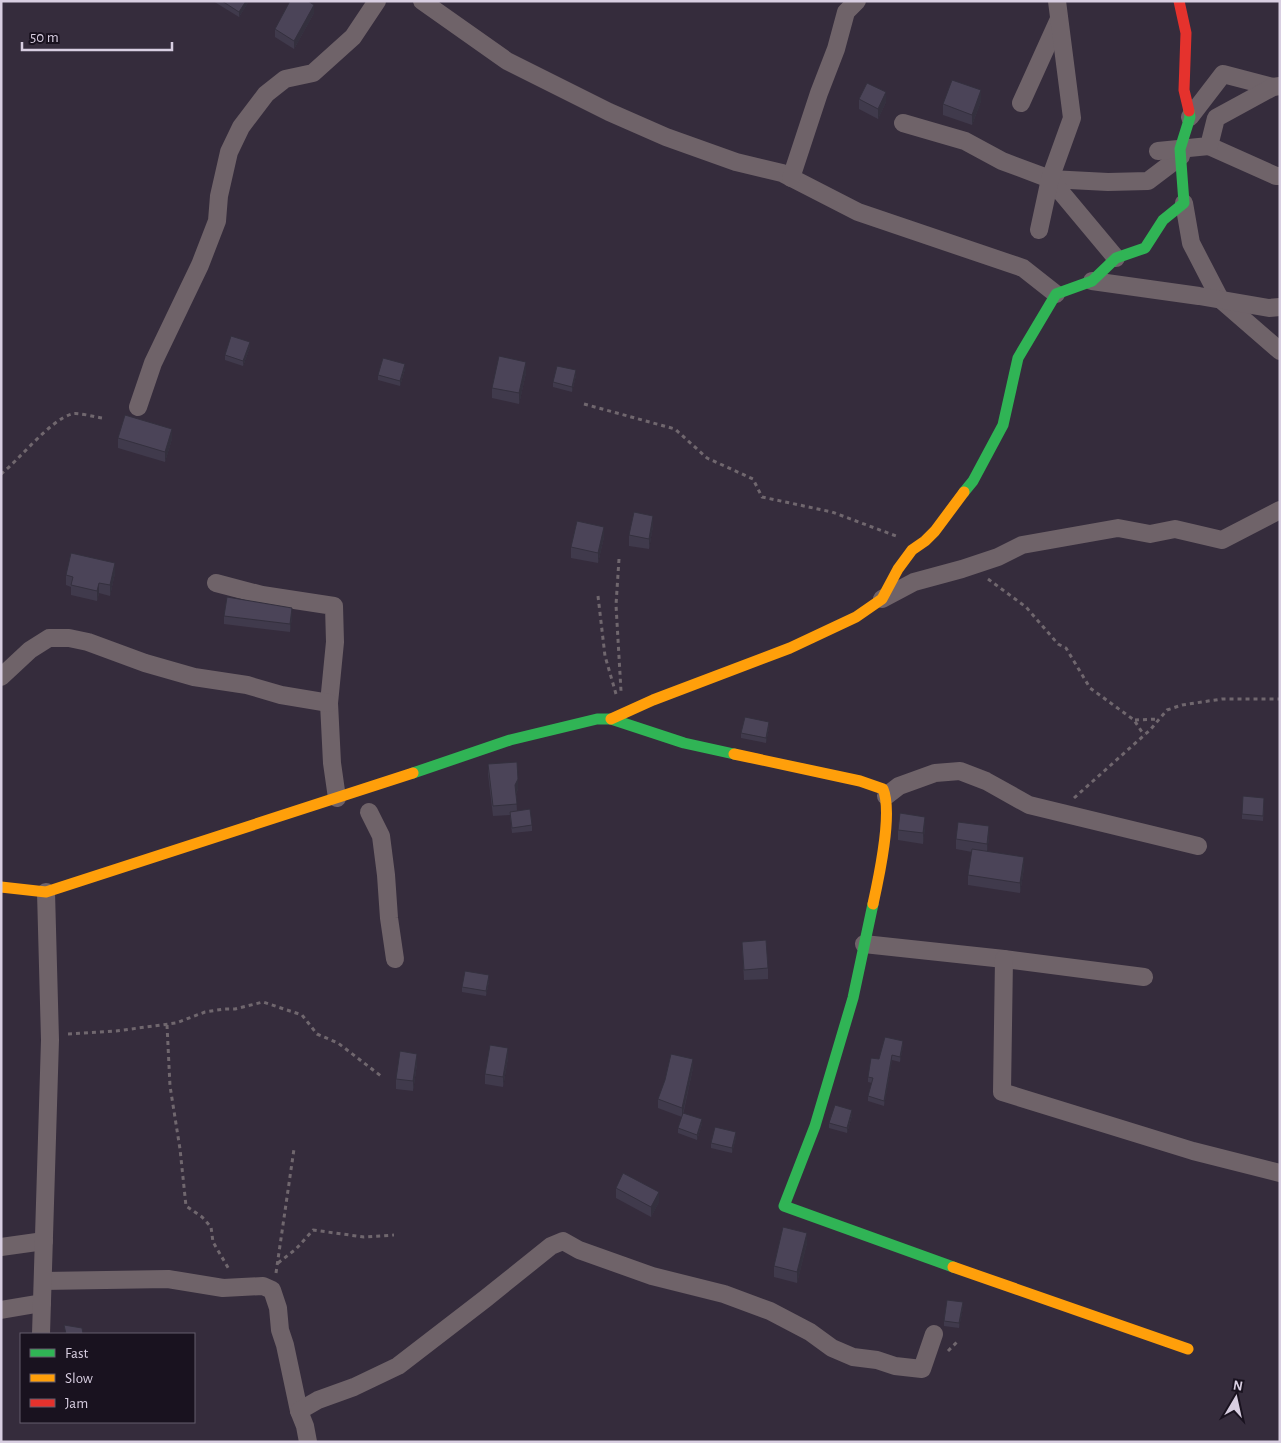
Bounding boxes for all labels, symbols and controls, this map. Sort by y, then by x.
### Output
scale bar [22,20,172,52]
text: 50 m [30,30,59,45]
legend [20,1333,195,1423]
text: Fast [65,1346,89,1361]
text: Slow [65,1371,93,1386]
north arrow [1211,1373,1261,1423]
text: N [1232,1378,1244,1394]
text: Jam [65,1396,88,1411]

